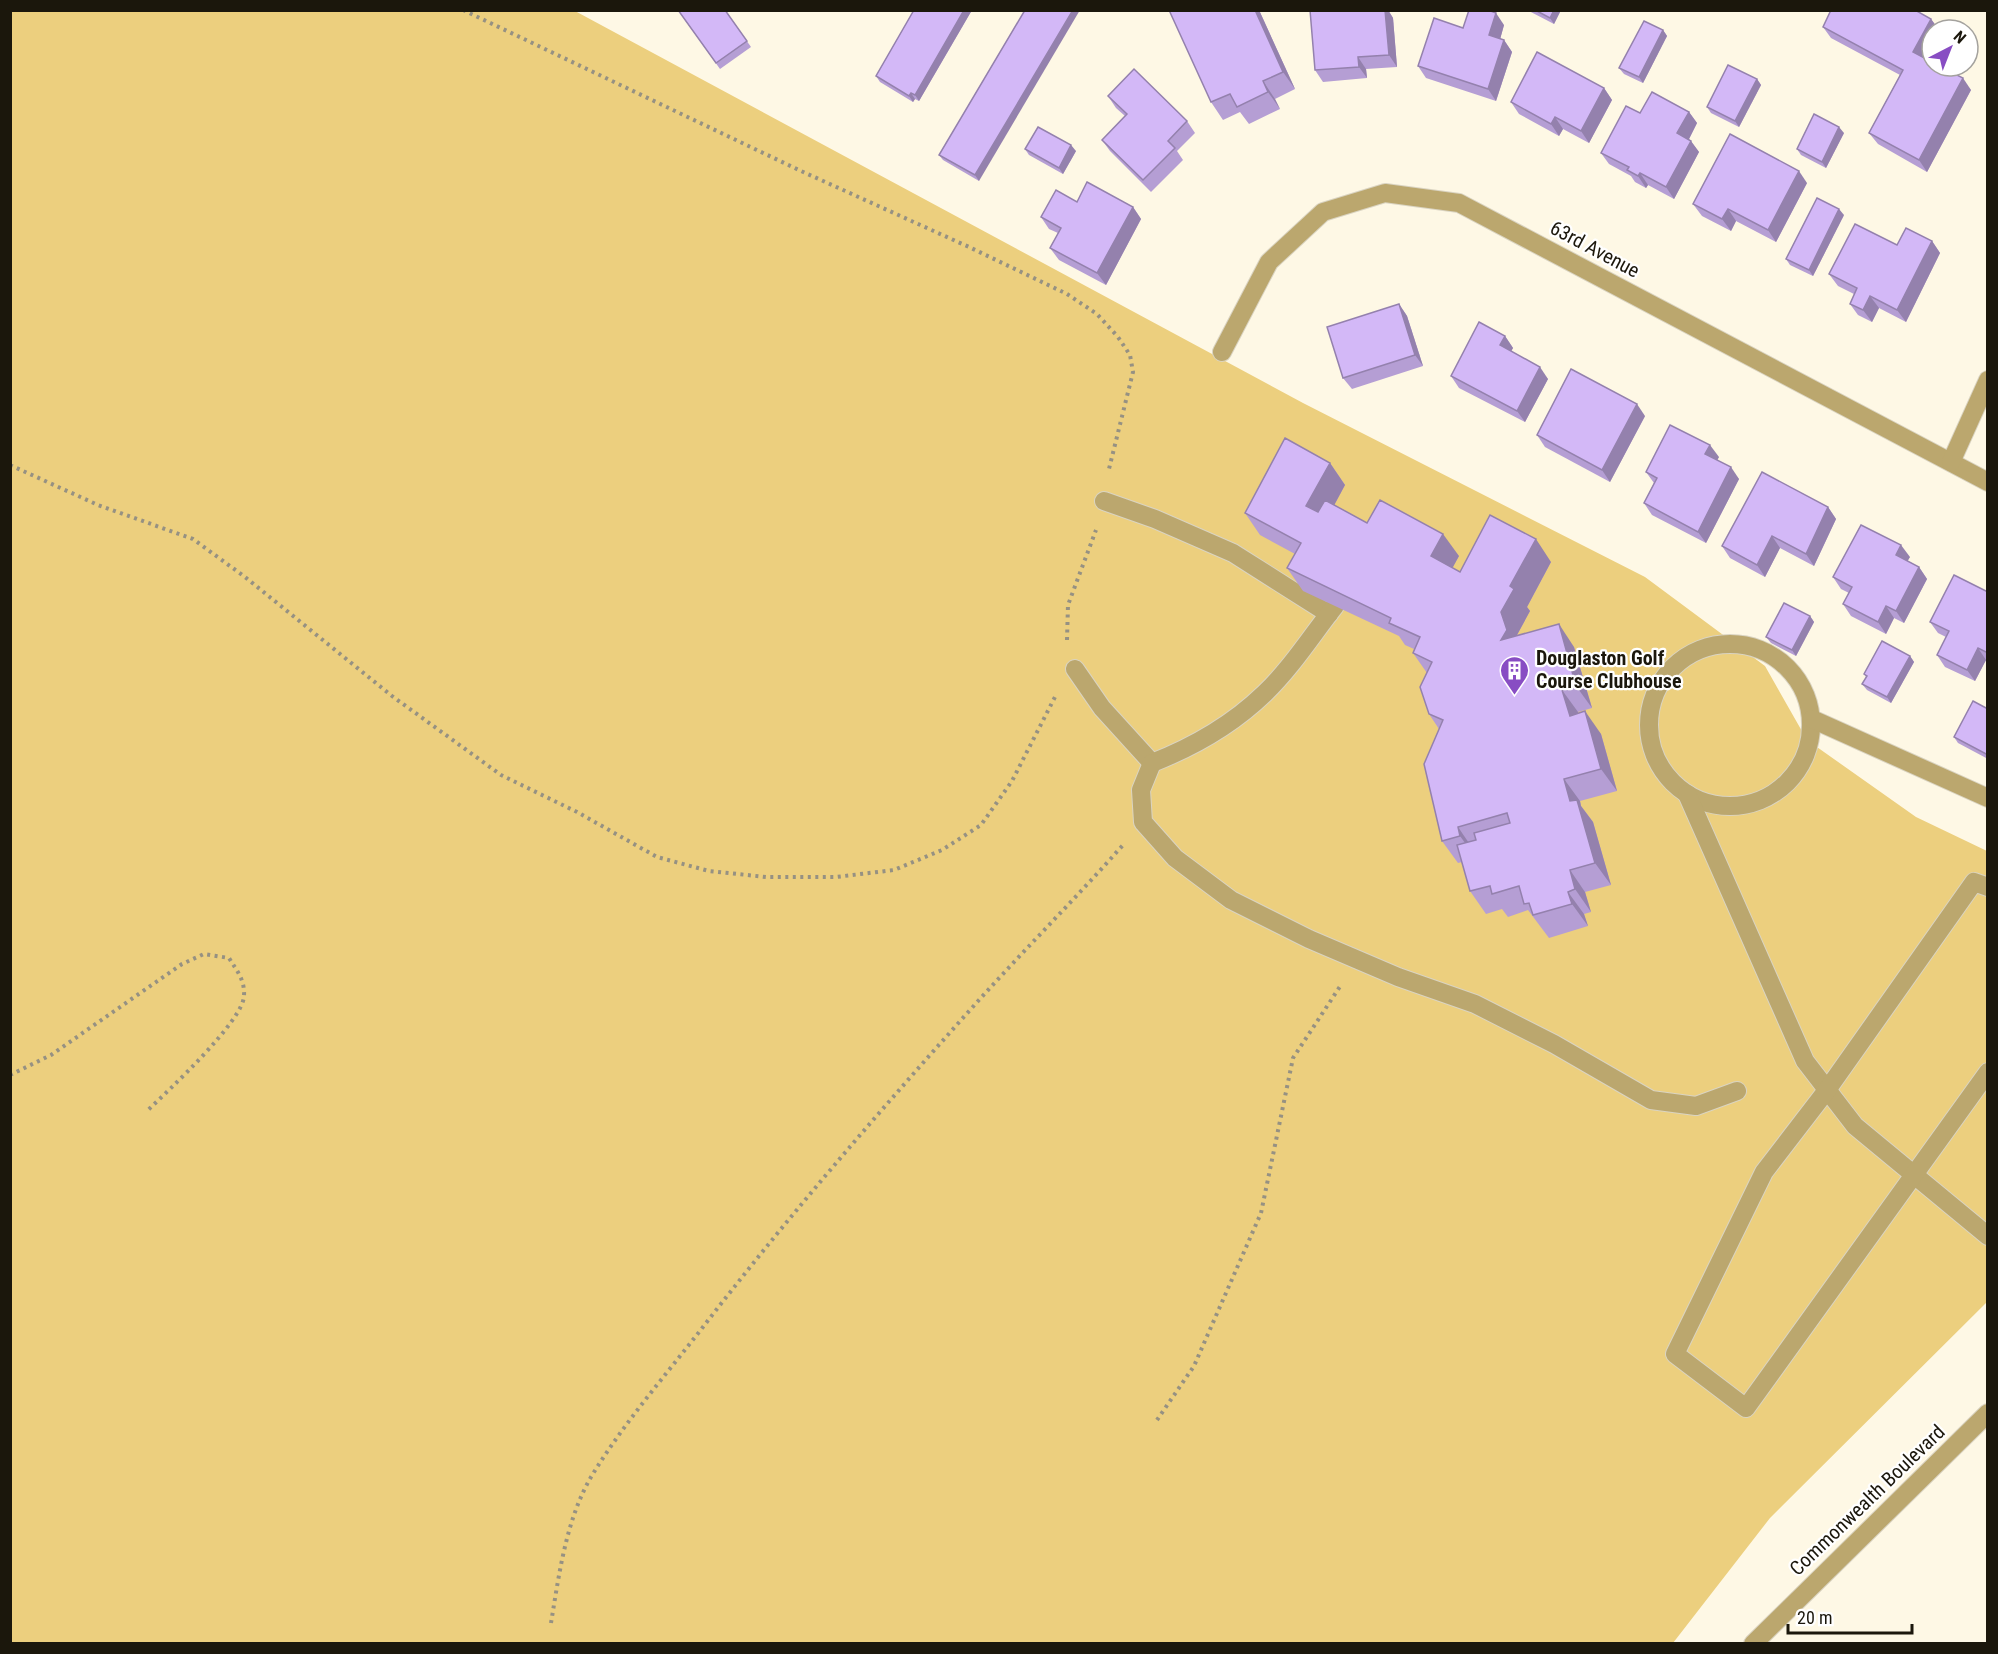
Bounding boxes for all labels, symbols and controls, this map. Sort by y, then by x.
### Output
north arrow [1920,18,1980,78]
text: N [1950,27,1970,48]
street label: 63rd Avenue [1546,215,1644,283]
place label: Douglaston Golf Course Clubhouse [1536,646,1682,693]
building icon: Douglaston Golf Course Clubhouse [1499,654,1531,696]
street label: Commonwealth Boulevard [1784,1420,1950,1580]
scale bar [1788,1597,1912,1635]
text: 20 m [1797,1607,1832,1628]

